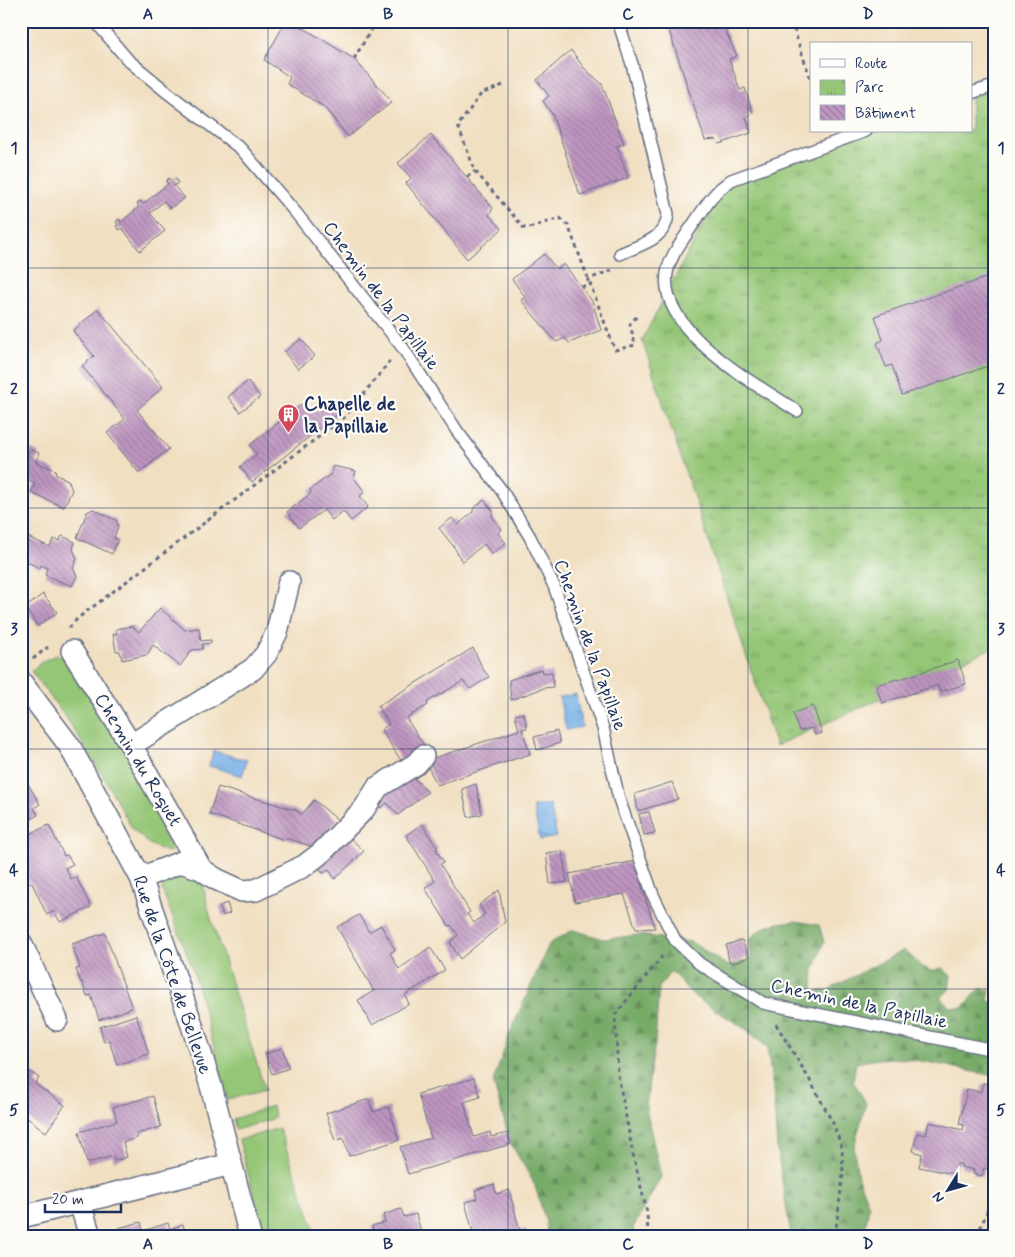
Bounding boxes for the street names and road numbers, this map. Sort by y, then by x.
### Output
street label: Chemin de la Papillaie [317,217,445,376]
street label: Chemin de la Papillaie [547,556,633,734]
street label: Chemin du Roquet [88,689,188,831]
street label: Rue de la Côte de Bellevue [126,872,218,1078]
street label: Chemin de la Papillaie [768,973,950,1035]

